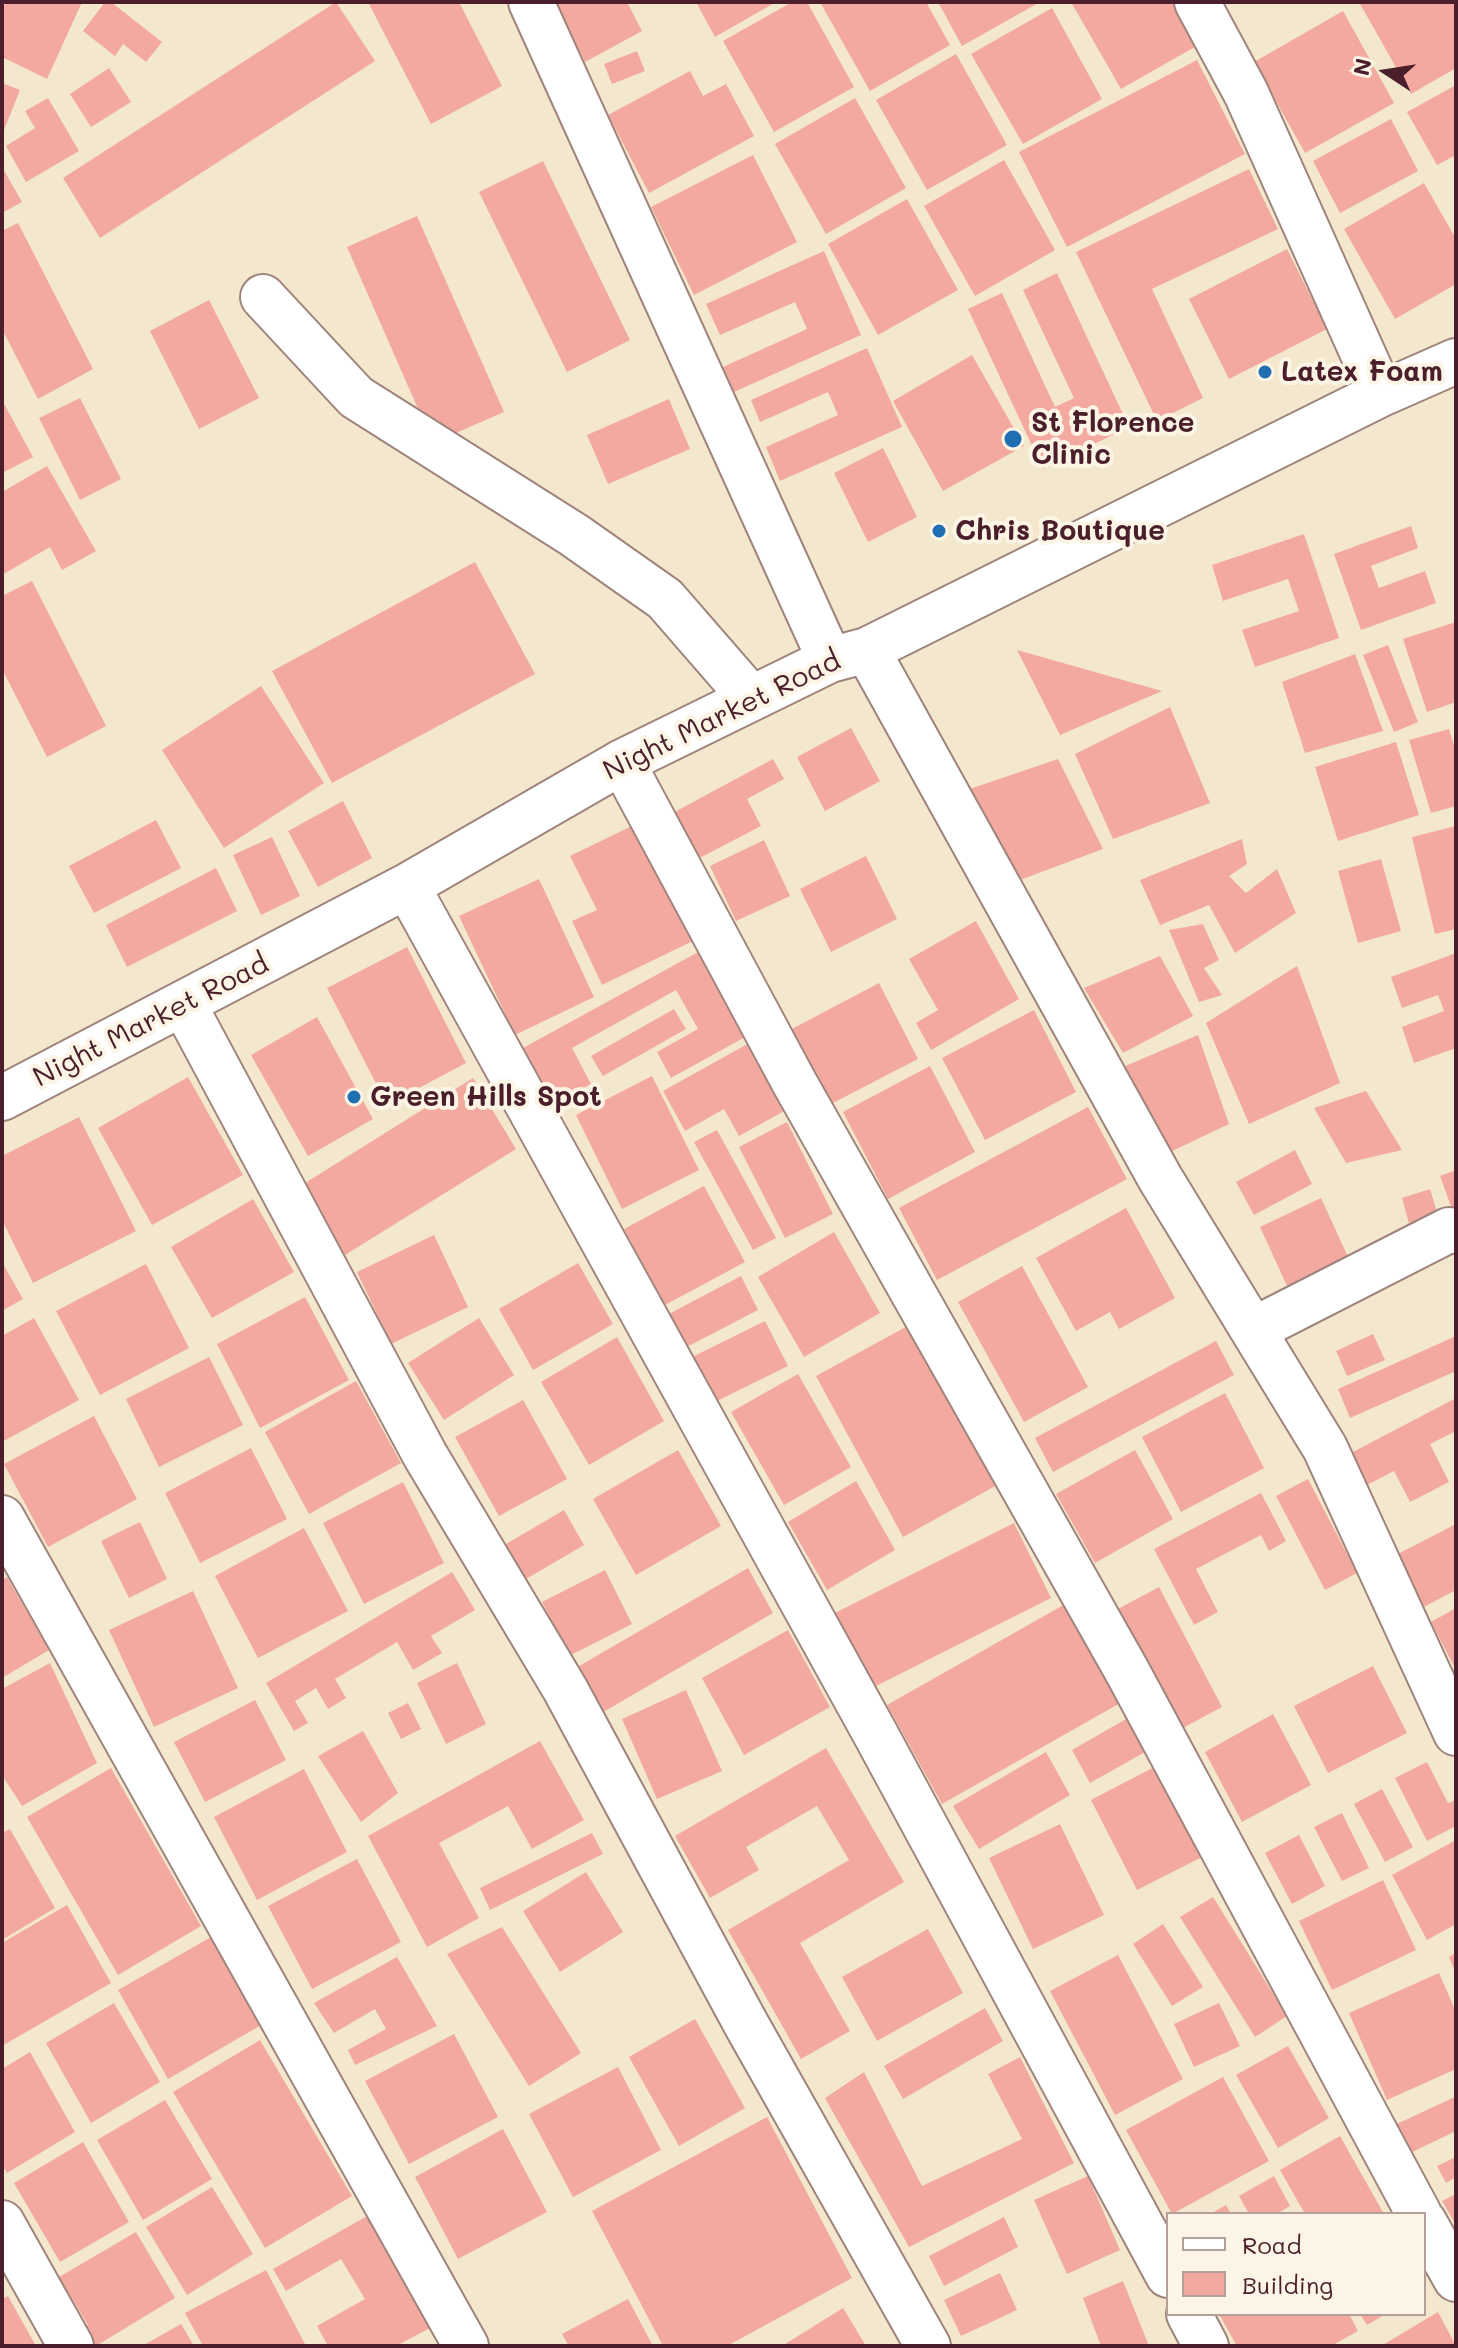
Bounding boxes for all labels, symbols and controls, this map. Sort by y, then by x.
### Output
north arrow [1346,32,1426,112]
text: N [1346,56,1378,78]
place label: Latex Foam [1281,355,1443,389]
marker: Latex Foam [1256,363,1274,381]
place label: St Florence Clinic [1031,406,1194,472]
marker: St Florence Clinic [1002,428,1024,450]
place label: Chris Boutique [955,514,1165,548]
marker: Chris Boutique [930,522,948,540]
street label: Night Market Road [598,644,846,788]
street label: Night Market Road [28,947,274,1095]
place label: Green Hills Spot [370,1080,602,1114]
marker: Green Hills Spot [345,1088,363,1106]
legend [1166,2212,1426,2316]
text: Road [1242,2229,1302,2260]
text: Building [1242,2269,1333,2300]

